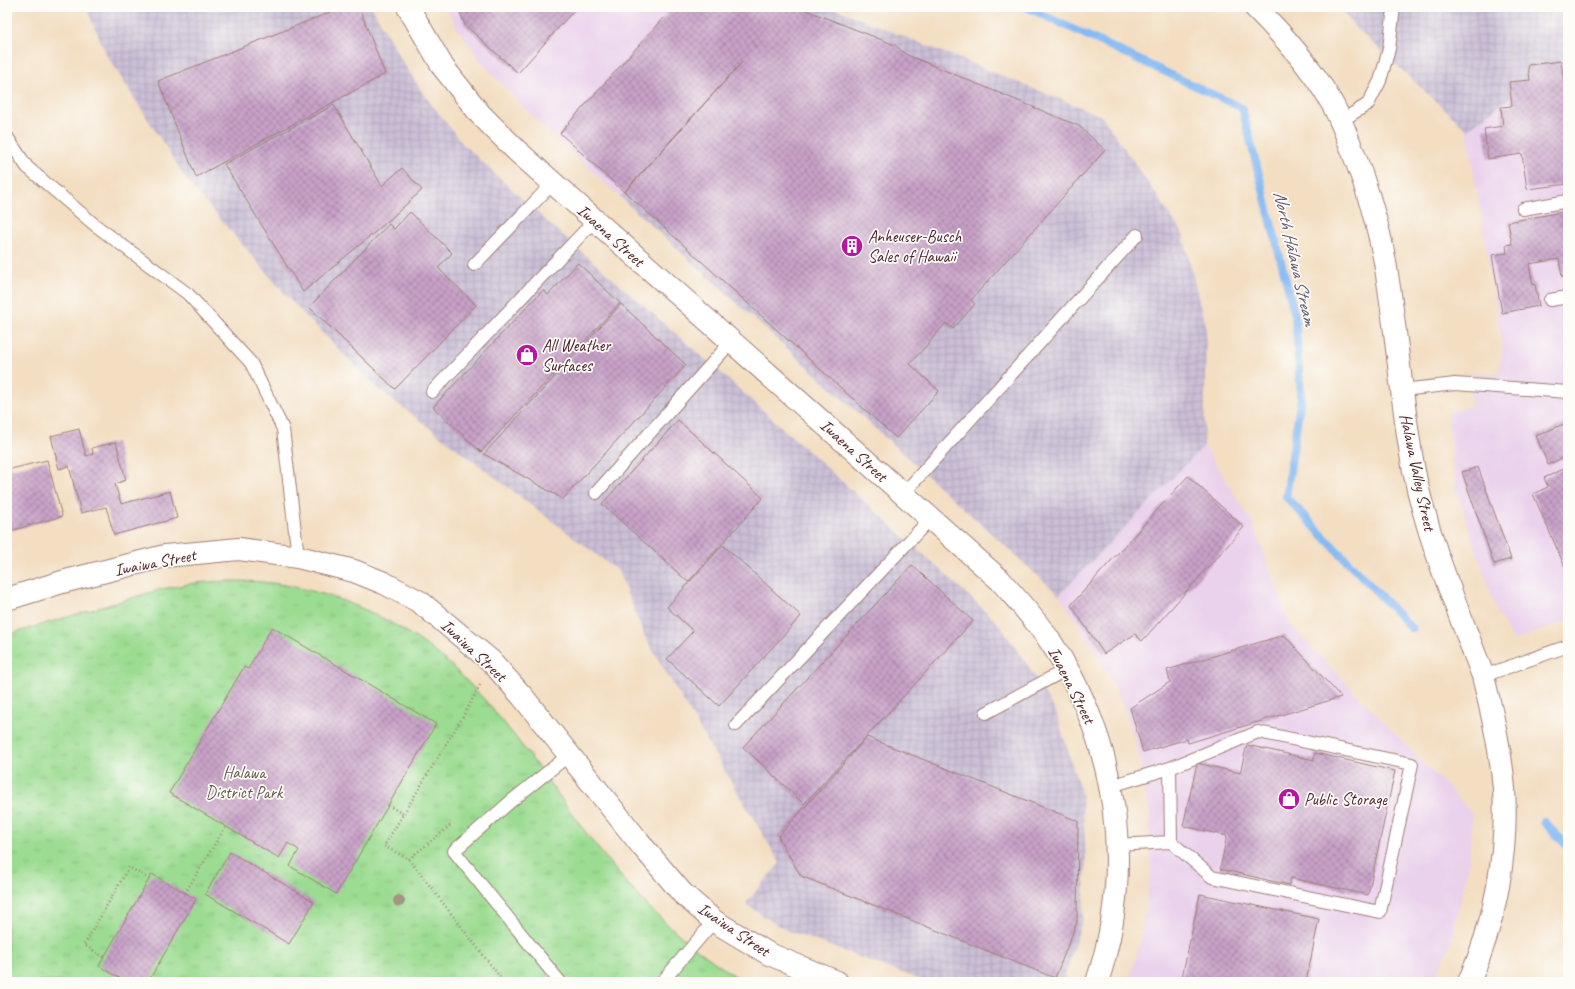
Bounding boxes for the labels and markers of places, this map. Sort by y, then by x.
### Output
place label: Anheuser-Busch Sales of Hawaii [868,226,961,267]
building icon: Anheuser-Busch Sales of Hawaii [839,233,865,259]
place label: All Weather Surfaces [542,335,612,376]
shop icon: All Weather Surfaces [514,342,540,368]
shop icon: Public Storage [1276,786,1302,812]
place label: Public Storage [1304,789,1388,810]

